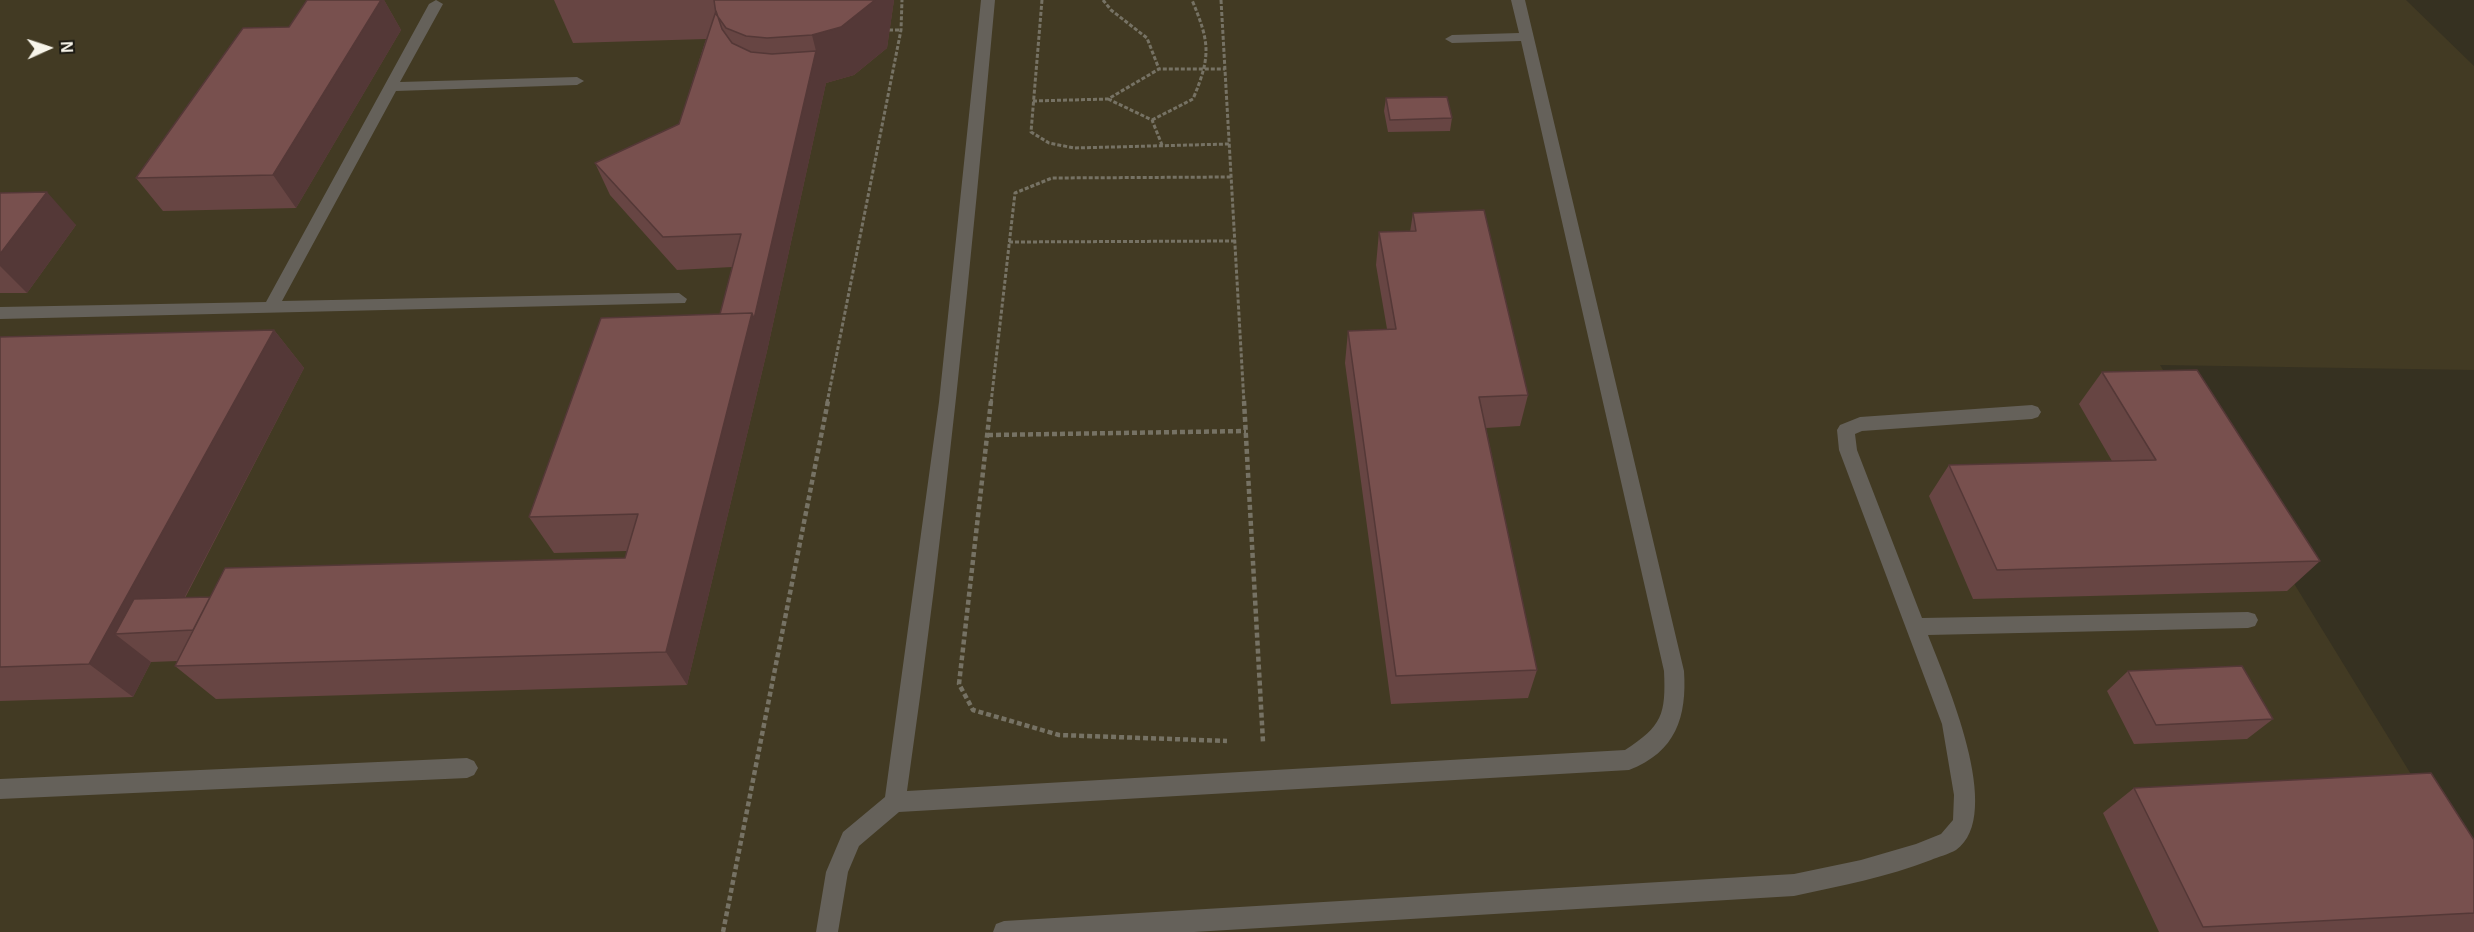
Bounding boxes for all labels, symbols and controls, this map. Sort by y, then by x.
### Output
north arrow [18,18,78,78]
text: N [58,41,75,53]

